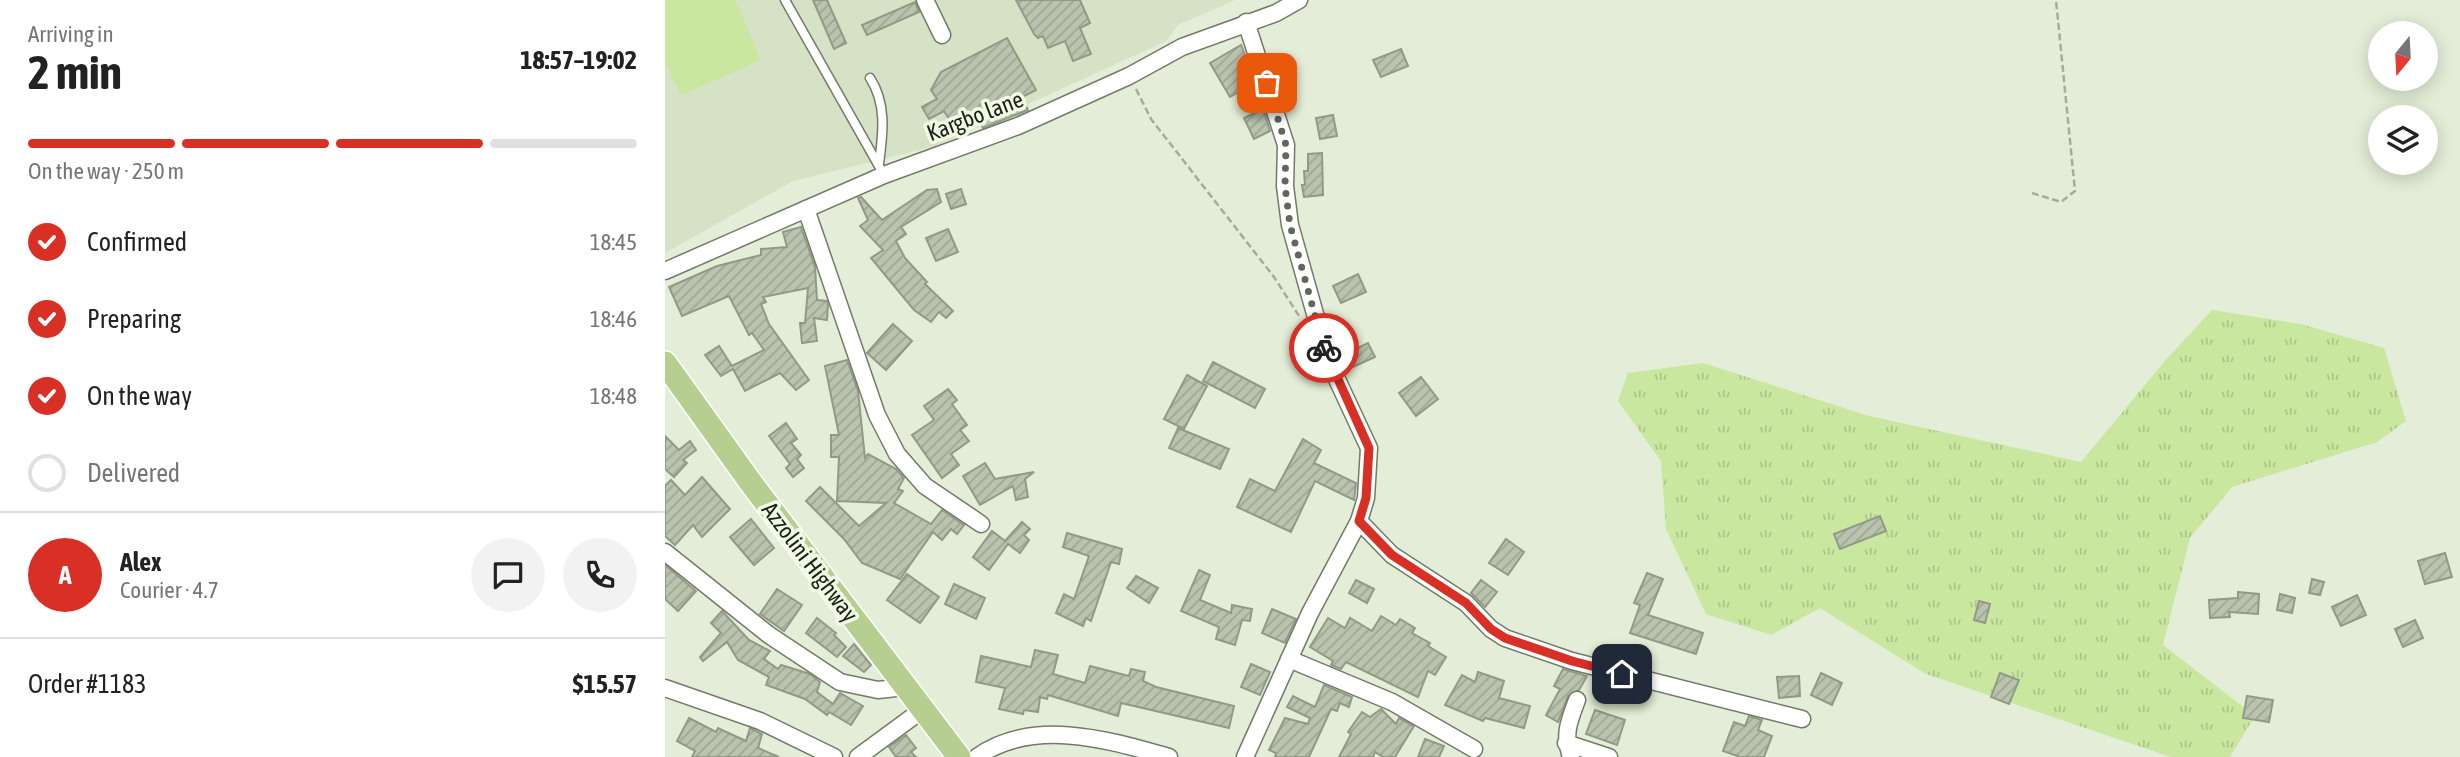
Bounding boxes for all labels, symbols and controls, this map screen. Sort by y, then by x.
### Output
text: Arriving in [28,21,114,47]
north arrow [2368,21,2438,91]
map controls [2368,21,2438,175]
text: 18:57–19:02 [520,45,637,75]
text: 2 min [28,46,122,99]
pin [1237,53,1297,113]
icon: bag [1248,64,1286,102]
street label: Kargbo lane [923,86,1027,146]
button: layers [2368,105,2438,175]
text: On the way · 250 m [28,158,184,184]
icon: check [28,223,66,261]
text: Confirmed [87,227,187,257]
text: 18:45 [590,229,637,255]
icon: check [28,300,66,338]
text: Preparing [87,304,181,334]
text: 18:46 [590,306,637,332]
courier [1289,313,1359,383]
icon: bike [1305,329,1343,367]
icon: check [28,377,66,415]
text: On the way [87,381,192,411]
text: 18:48 [590,383,637,409]
text: Delivered [87,458,180,488]
street label: Azzolini Highway [757,497,863,627]
button: chat [471,538,545,612]
button: phone [563,538,637,612]
text: Alex [120,547,161,577]
text: A [59,560,71,590]
text: Courier · 4.7 [120,577,219,603]
pin [1592,644,1652,704]
icon: home [1603,655,1641,693]
text: Order #1183 [28,669,147,699]
text: $15.57 [573,669,637,699]

